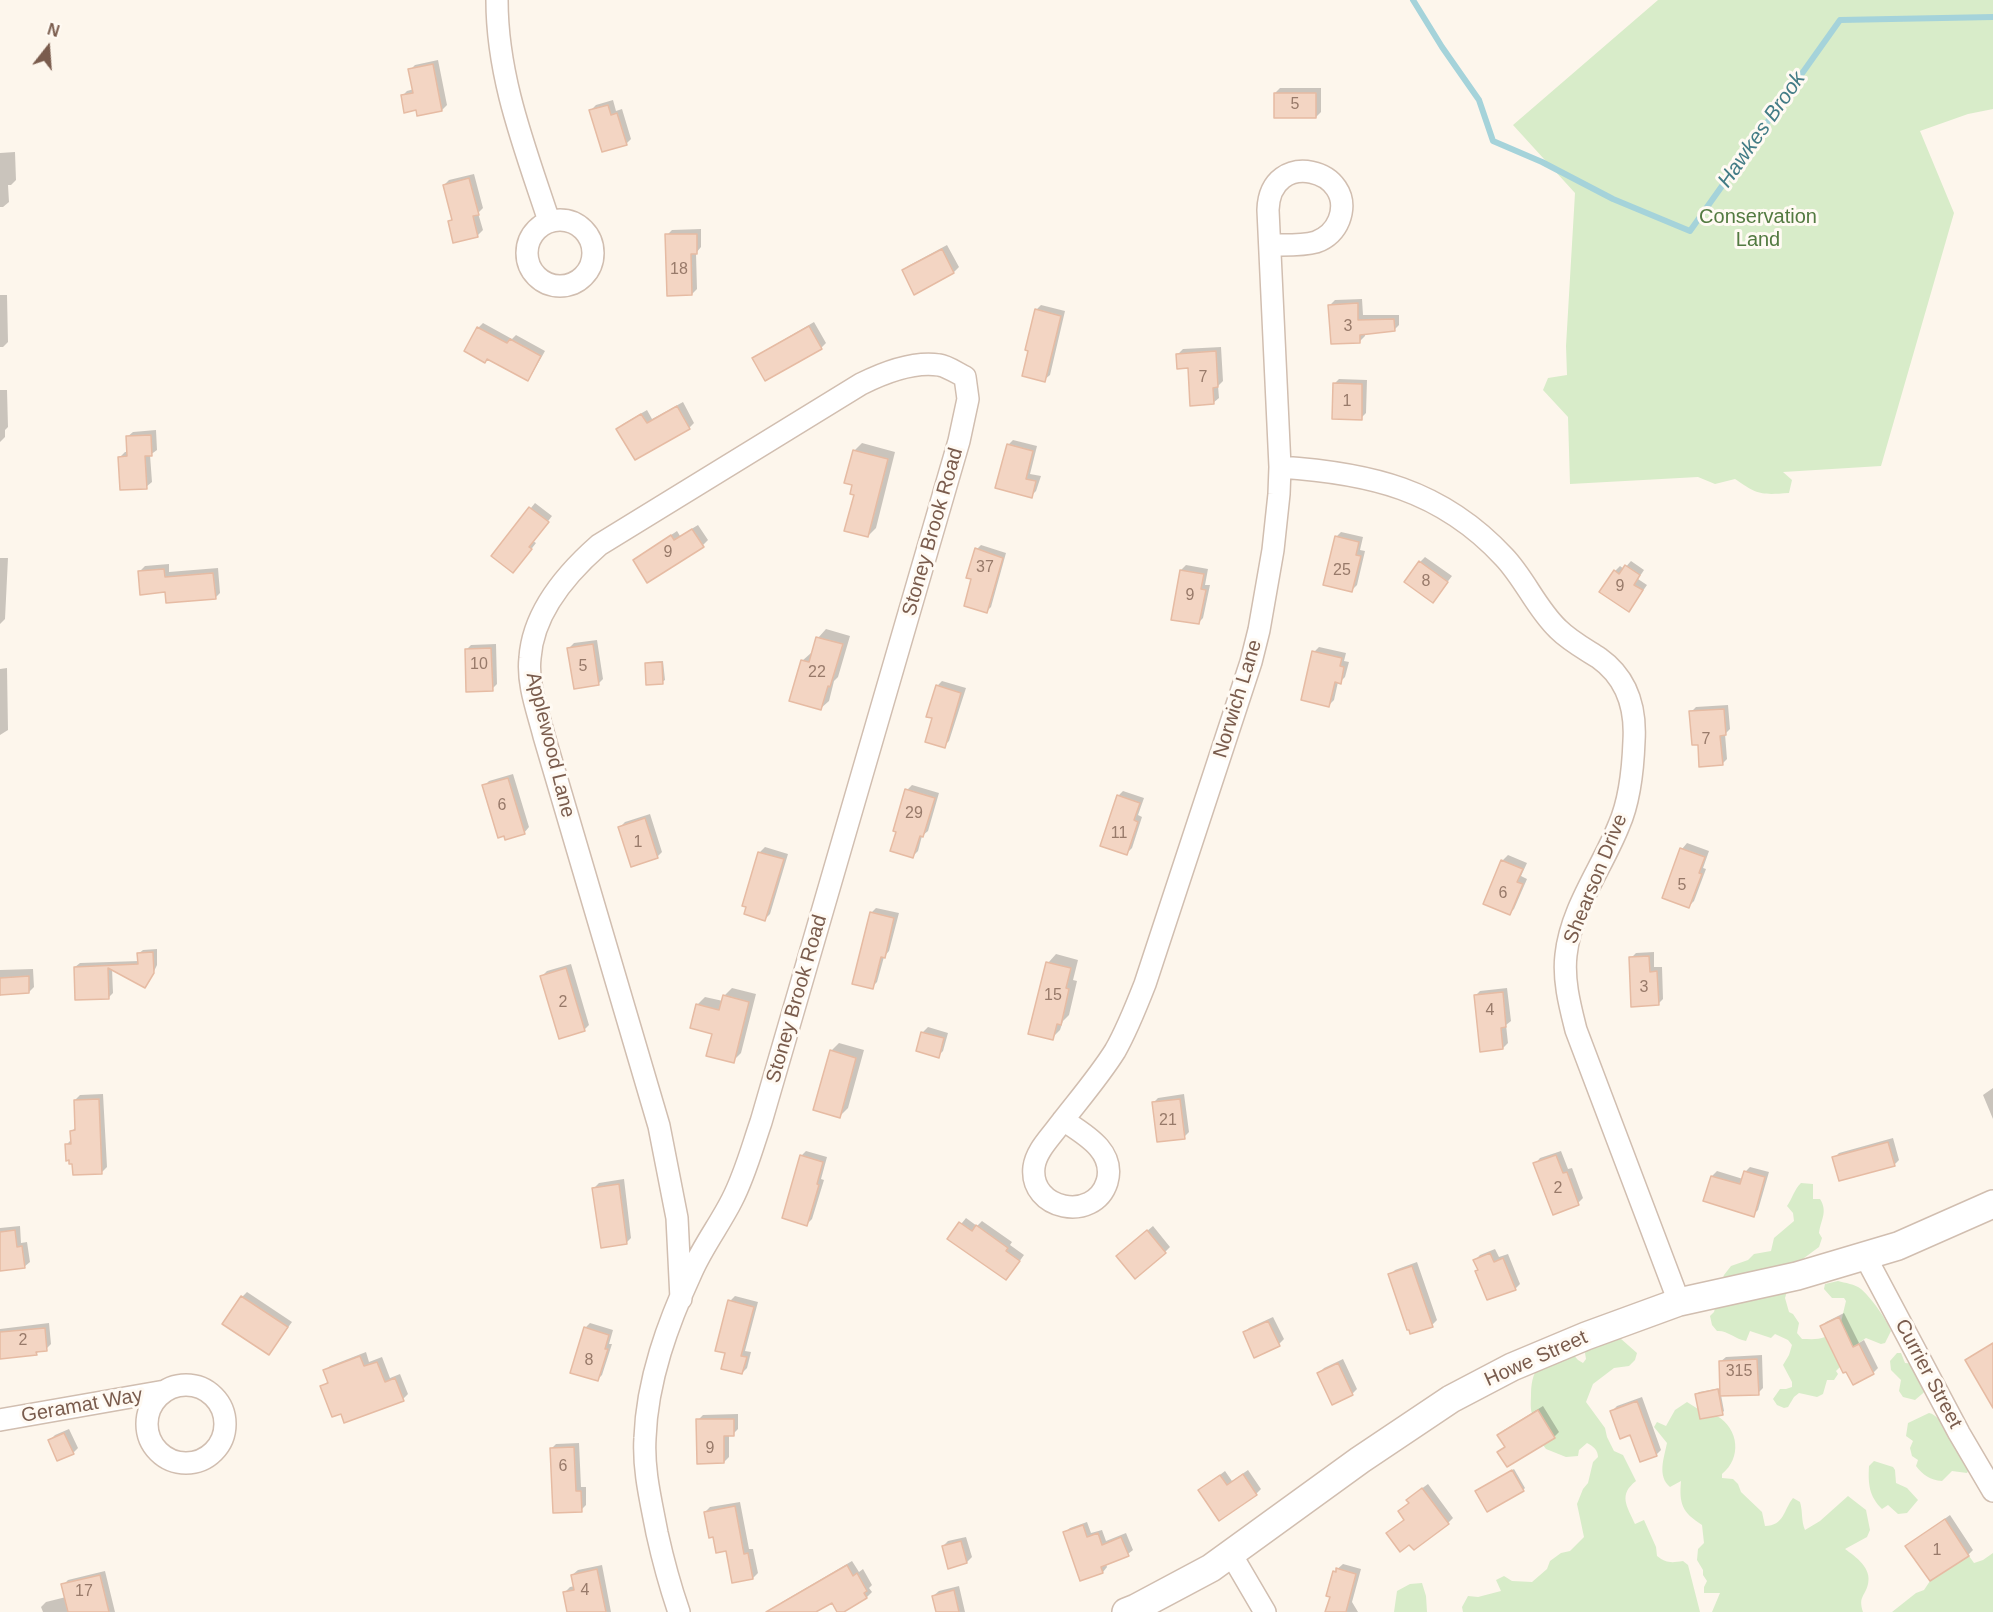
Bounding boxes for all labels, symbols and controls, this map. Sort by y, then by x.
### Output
north arrow [18,18,78,78]
text: N [45,20,61,40]
water label: Hawkes Brook [1713,67,1811,193]
house number: 5 [1291,95,1299,115]
park label: Conservation Land [1699,205,1817,252]
house number: 18 [670,260,688,280]
house number: 3 [1344,317,1352,337]
house number: 7 [1199,368,1207,388]
house number: 1 [1343,392,1351,412]
street label: Stoney Brook Road [898,445,968,619]
house number: 9 [664,543,672,563]
house number: 37 [976,558,994,578]
house number: 25 [1333,561,1351,581]
house number: 8 [1422,572,1430,592]
house number: 9 [1616,577,1624,597]
house number: 9 [1186,586,1194,606]
street label: Norwich Lane [1209,637,1267,761]
house number: 10 [470,655,488,675]
house number: 5 [579,657,587,677]
house number: 22 [808,663,826,683]
street label: Applewood Lane [520,670,580,820]
house number: 7 [1702,730,1710,750]
house number: 6 [498,796,506,816]
house number: 29 [905,804,923,824]
street label: Shearson Drive [1559,811,1633,947]
house number: 11 [1111,824,1127,844]
house number: 1 [634,833,642,853]
house number: 5 [1678,876,1686,896]
house number: 6 [1499,884,1507,904]
street label: Stoney Brook Road [762,912,832,1086]
house number: 3 [1640,978,1648,998]
house number: 15 [1044,986,1062,1006]
house number: 2 [559,993,567,1013]
house number: 4 [1486,1001,1494,1021]
house number: 21 [1159,1111,1177,1131]
house number: 2 [1554,1179,1562,1199]
street label: Currier Street [1889,1315,1967,1433]
street label: Howe Street [1481,1326,1591,1392]
house number: 2 [19,1331,27,1351]
house number: 8 [585,1351,593,1371]
house number: 315 [1726,1362,1752,1382]
street label: Geramat Way [20,1384,144,1428]
house number: 9 [706,1439,714,1459]
house number: 6 [559,1457,567,1477]
house number: 1 [1933,1541,1941,1561]
house number: 4 [581,1581,589,1601]
house number: 17 [75,1582,93,1602]

